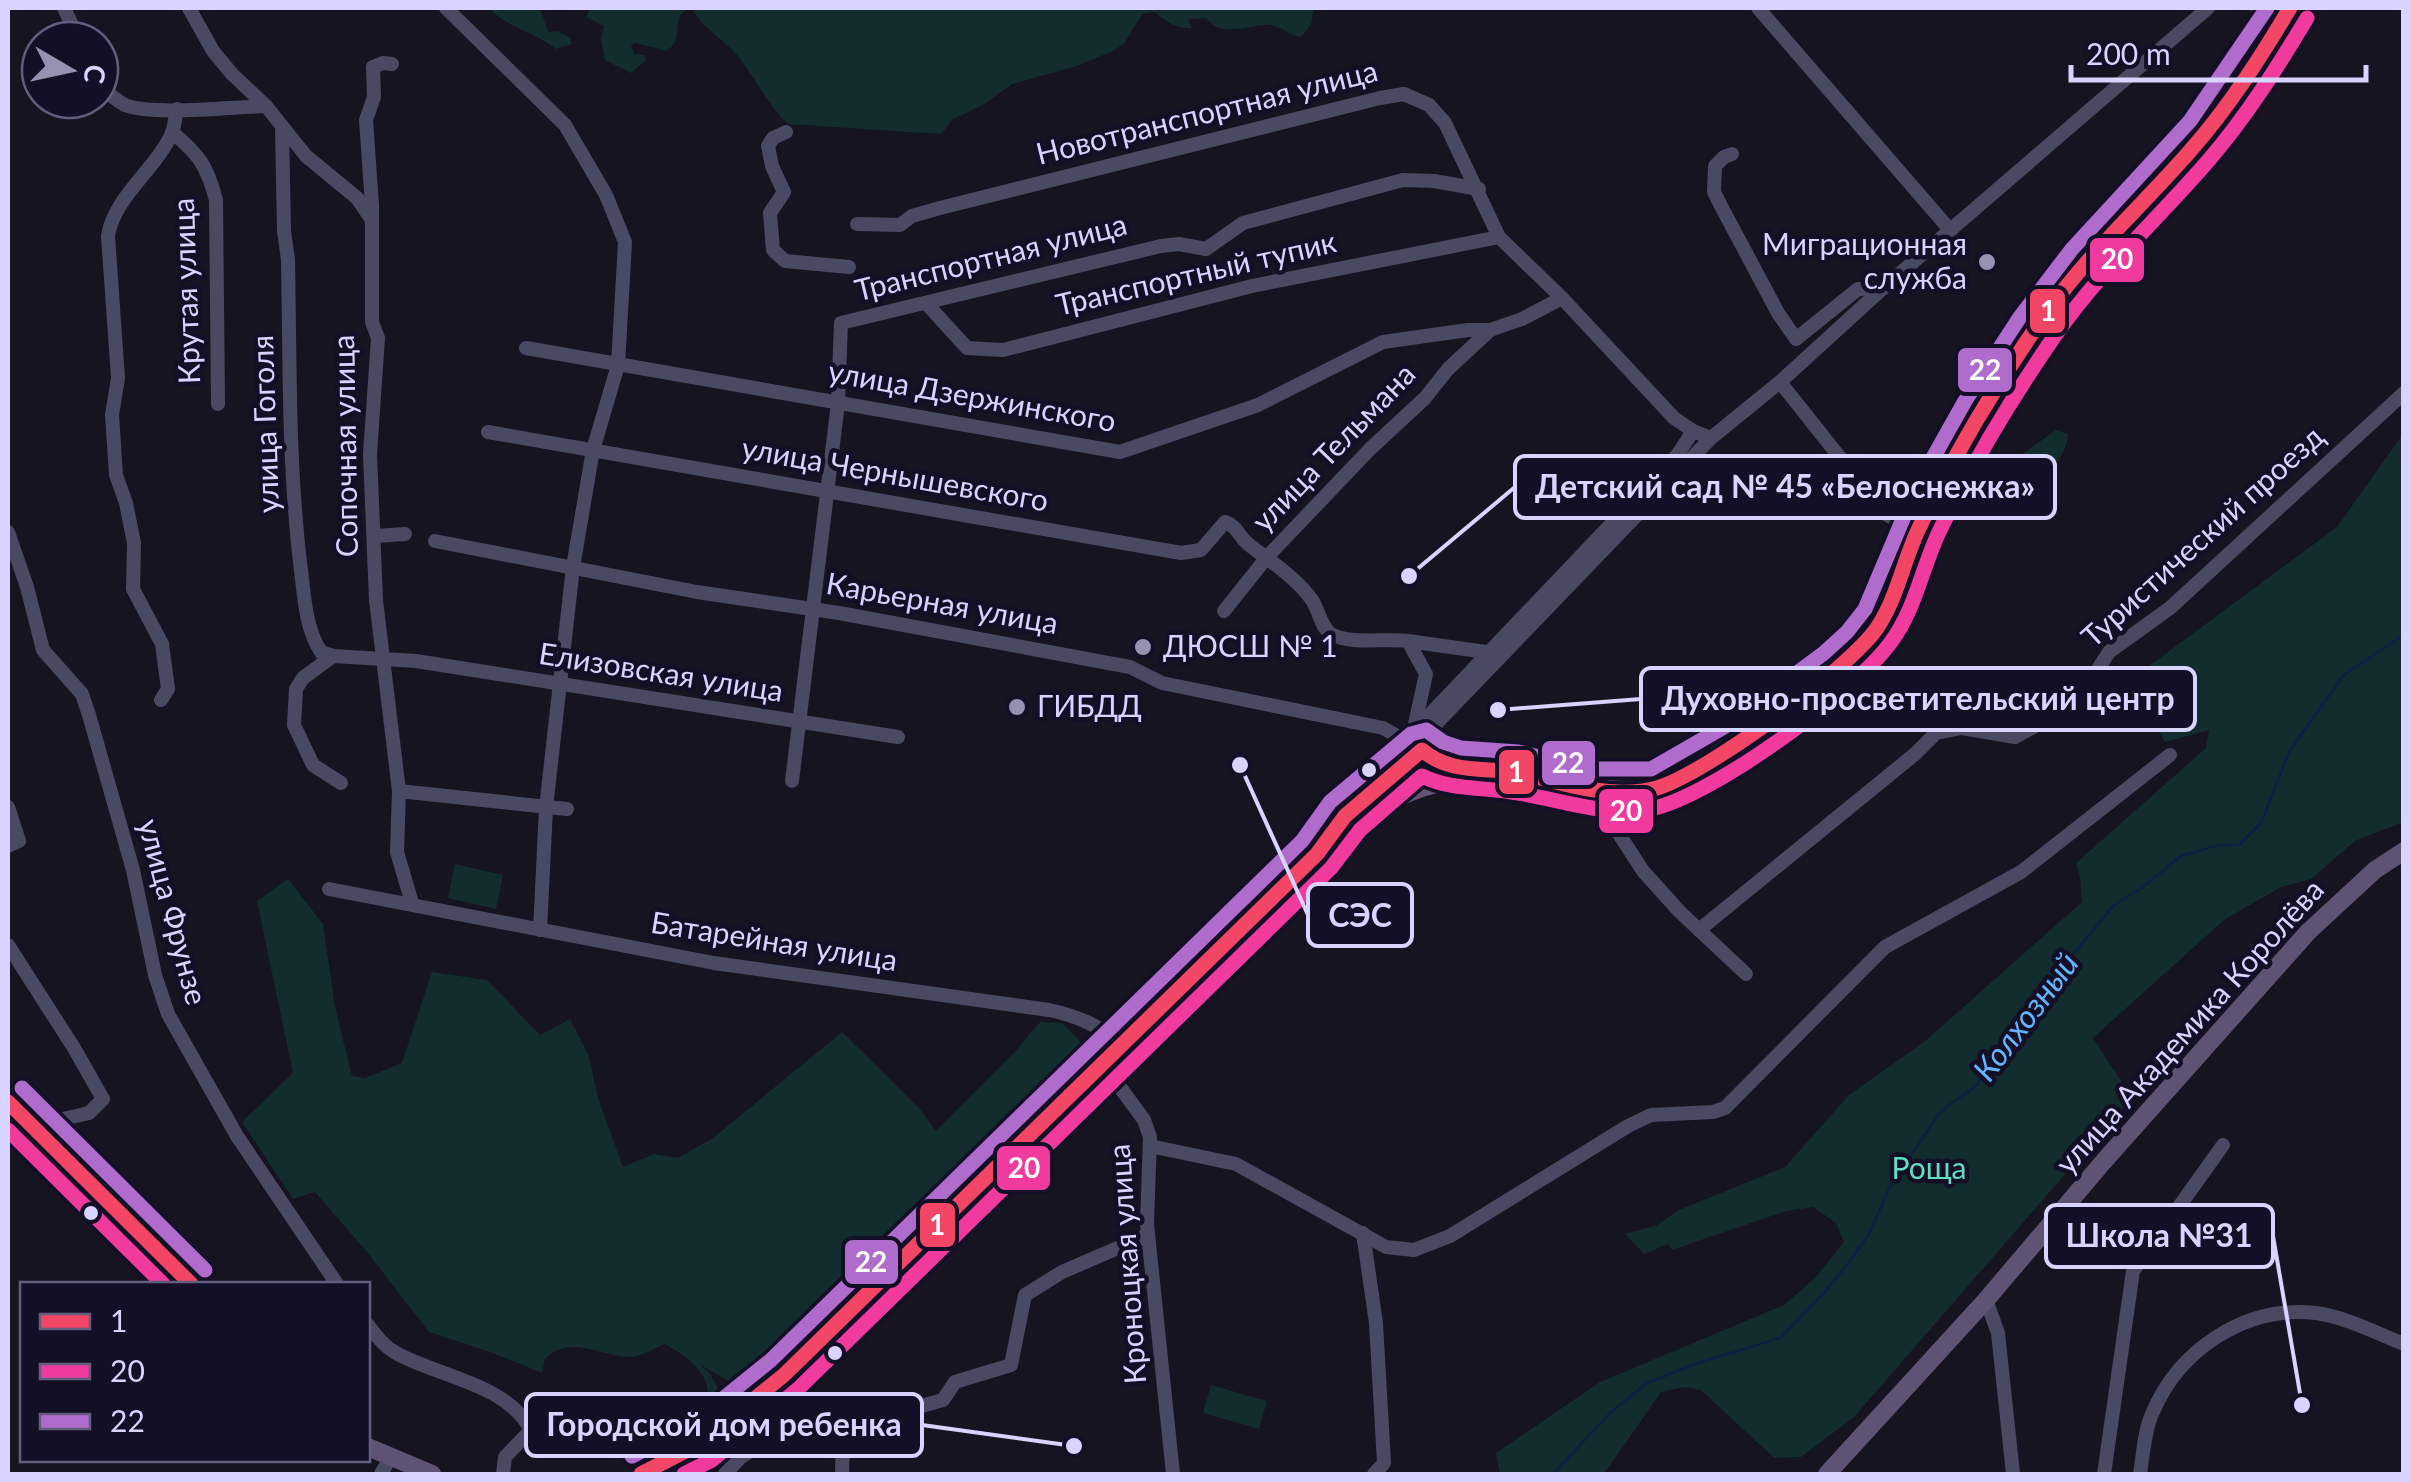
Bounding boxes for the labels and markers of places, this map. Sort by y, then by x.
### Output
place label: Миграционная служба [1762,225,1967,295]
marker: Миграционная служба [1976,251,1998,273]
callout: Детский сад № 45 «Белоснежка» [1515,456,2055,518]
place label: ДЮСШ № 1 [1163,627,1338,663]
marker: ДЮСШ № 1 [1132,636,1154,658]
callout: Духовно-просветительский центр [1641,668,2195,730]
place label: ГИБДД [1037,687,1142,723]
marker: ГИБДД [1006,696,1028,718]
unlabelled marker [1359,760,1379,780]
callout: СЭС [1308,884,1412,946]
unlabelled marker [81,1203,101,1223]
callout: Школа №31 [2046,1205,2273,1267]
unlabelled marker [825,1343,845,1363]
callout: Городской дом ребенка [526,1394,922,1456]

